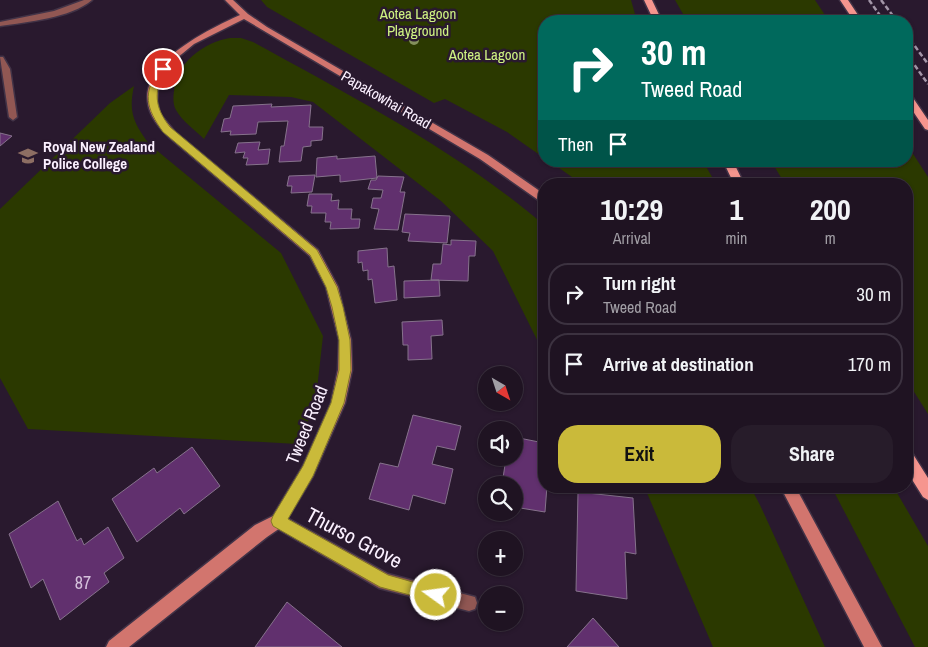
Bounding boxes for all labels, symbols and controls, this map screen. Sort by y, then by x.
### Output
park label: Aotea Lagoon Playground [379,3,456,41]
text: 30 m [641,29,706,76]
icon: right [558,35,623,100]
park label: Aotea Lagoon [448,44,525,65]
pin [142,48,184,90]
icon: arrive [149,55,177,83]
street label: Papakowhai Road [337,65,435,134]
text: Tweed Road [641,74,742,104]
icon: arrive [604,130,632,158]
text: Then [558,131,594,157]
place label: Royal New Zealand Police College [43,136,155,174]
school or university icon: Royal New Zealand Police College [17,145,39,167]
text: 10:29 [600,189,663,229]
text: 1 [730,189,743,229]
text: 200 [810,189,851,229]
text: Arrival [613,227,651,249]
text: min [725,227,747,249]
text: m [825,227,836,249]
text: Turn right [603,270,675,296]
icon: right [560,280,588,308]
text: 30 m [856,281,891,307]
text: Tweed Road [603,296,677,318]
icon: arrive [560,350,588,378]
text: Arrive at destination [603,351,754,377]
text: 170 m [848,351,891,377]
north arrow [478,366,522,411]
map controls [478,366,523,631]
street label: Tweed Road [279,382,334,468]
button: sound [478,421,523,466]
button: Exit [558,425,721,483]
button: Share [731,425,893,483]
button: search [478,476,523,521]
street label: Thurso Grove [301,500,408,575]
button: + [478,531,523,576]
position arrow [409,568,461,620]
house number: 87 [75,570,91,595]
button: − [478,586,523,631]

